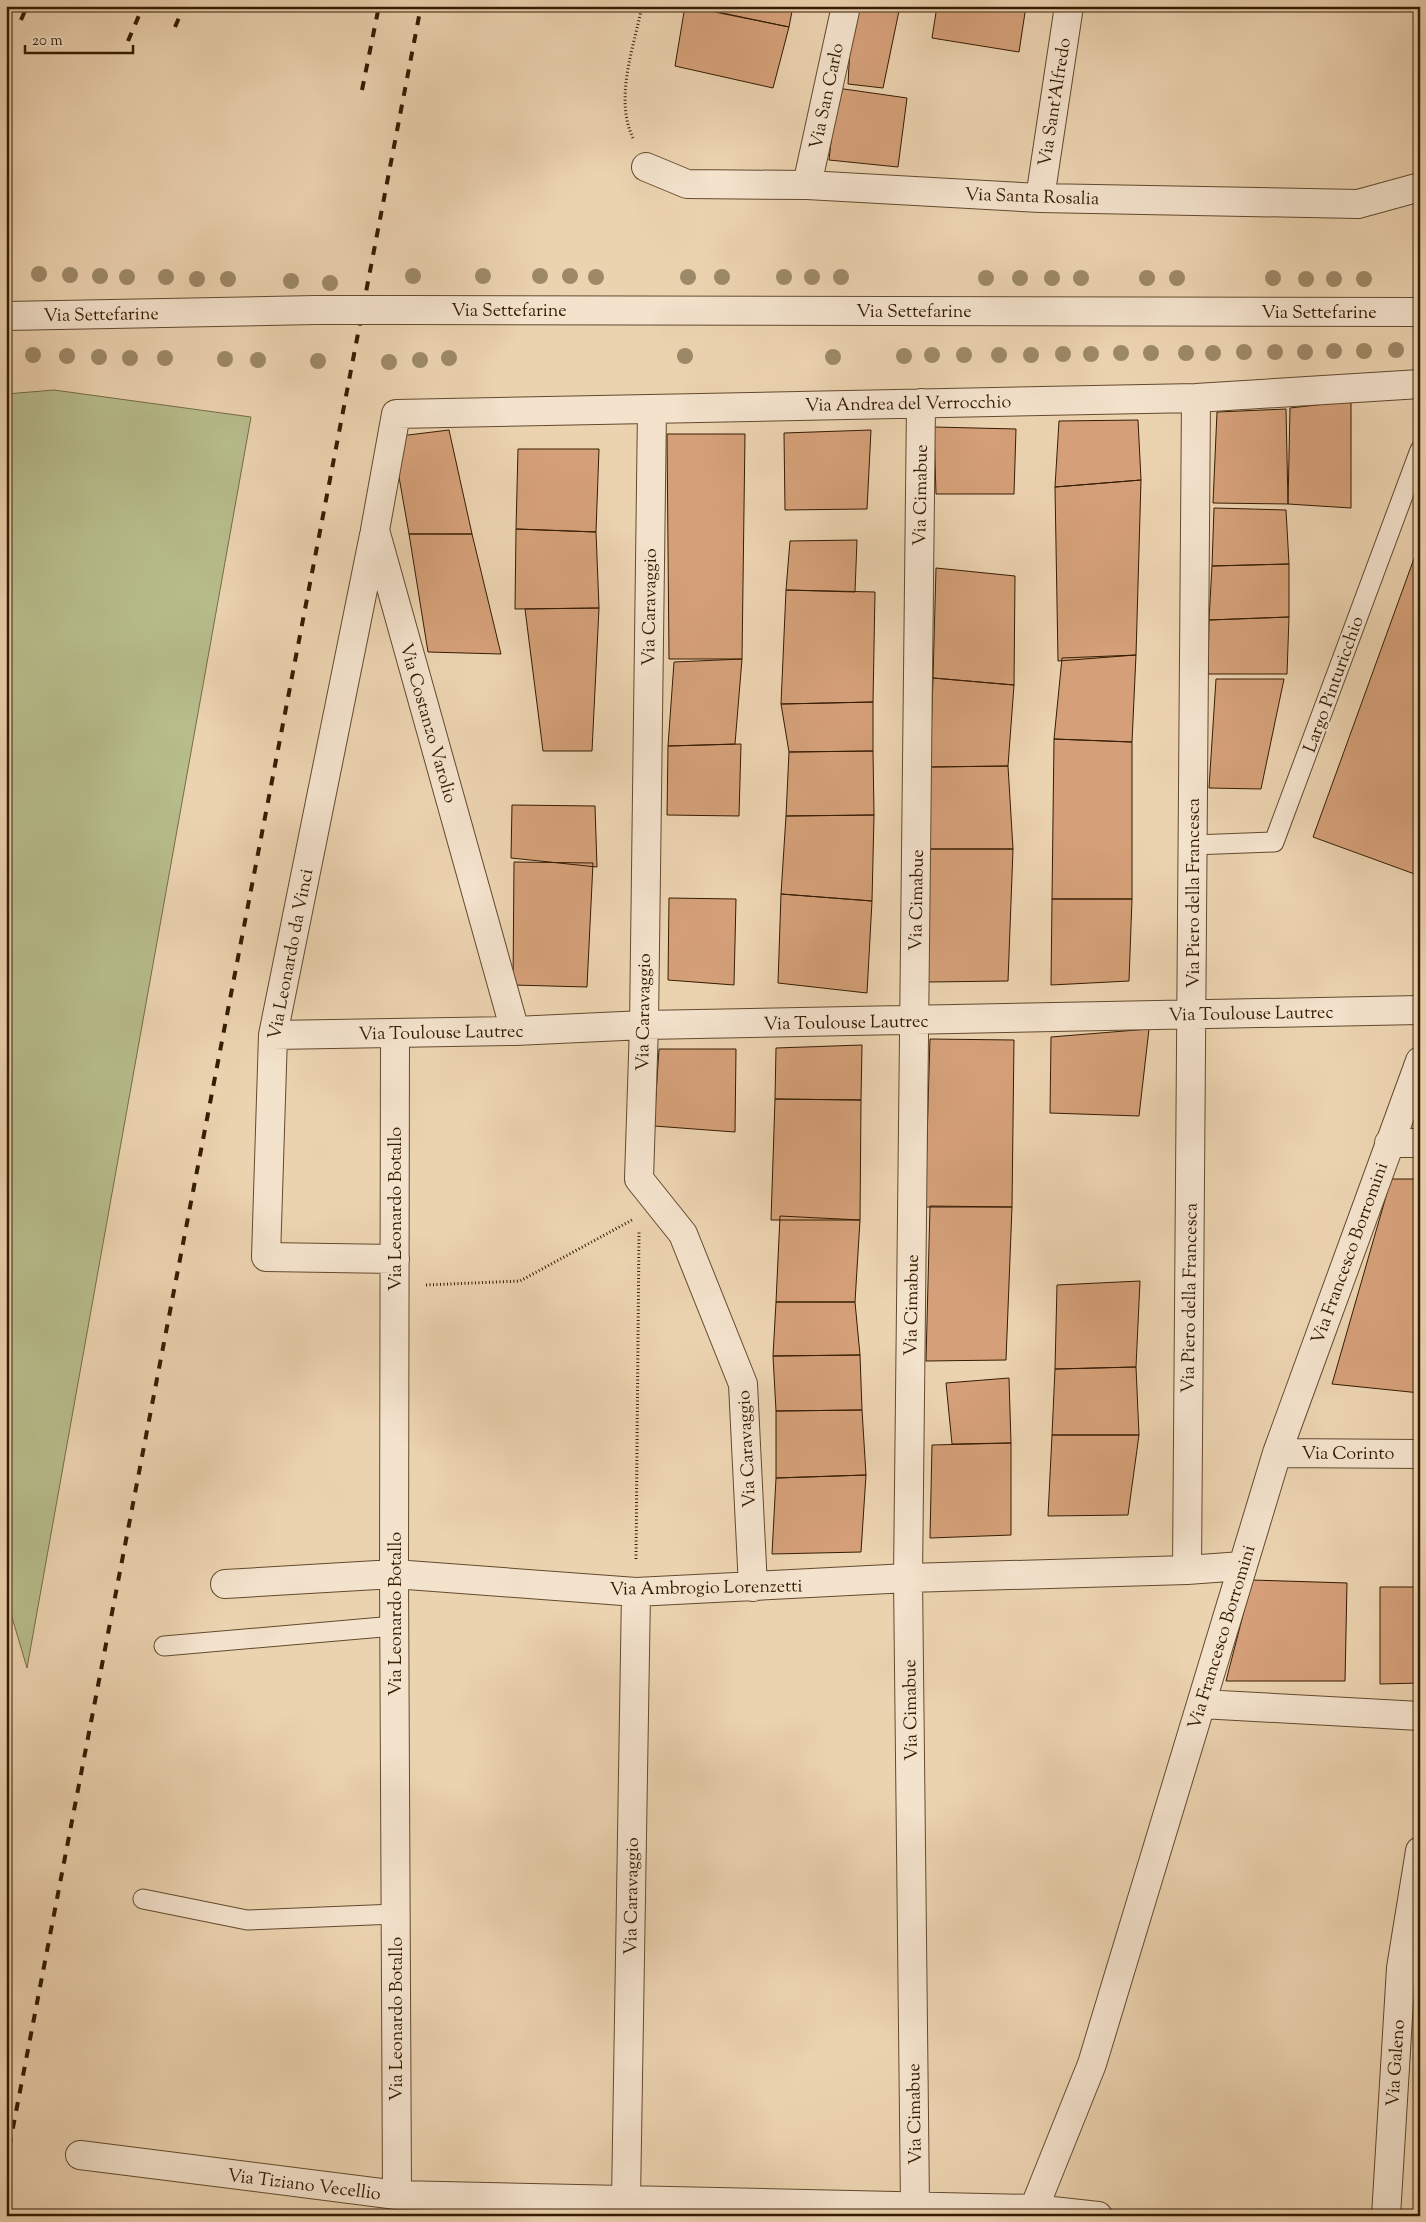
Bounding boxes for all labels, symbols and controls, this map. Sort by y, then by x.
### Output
scale bar [25,22,132,54]
text: 20 m [32,31,63,52]
street label: Via Sant'Alfredo [1033,36,1079,168]
street label: Via San Carlo [804,41,852,152]
street label: Via Santa Rosalia [964,183,1100,213]
street label: Via Settefarine [451,299,567,325]
street label: Via Settefarine [856,300,972,326]
street label: Via Settefarine [1261,301,1377,327]
street label: Via Settefarine [43,302,159,330]
street label: Via Andrea del Verrocchio [805,390,1012,420]
street label: Via Cimabue [908,444,936,546]
street label: Via Caravaggio [637,548,665,666]
street label: Largo Pinturicchio [1298,613,1372,757]
street label: Via Costanzo Varolio [392,641,462,807]
street label: Via Piero della Francesca [1182,798,1208,988]
street label: Via Cimabue [904,849,932,951]
street label: Via Leonardo da Vinci [263,867,321,1042]
street label: Via Caravaggio [631,953,659,1071]
street label: Via Toulouse Lautrec [1168,1001,1334,1029]
street label: Via Toulouse Lautrec [763,1010,929,1038]
street label: Via Toulouse Lautrec [358,1020,524,1048]
street label: Via Leonardo Botallo [384,1127,410,1291]
street label: Via Francesco Borromini [1306,1159,1396,1348]
street label: Via Piero della Francesca [1176,1203,1206,1393]
street label: Via Cimabue [899,1254,927,1356]
street label: Via Caravaggio [732,1389,764,1508]
street label: Via Corinto [1302,1442,1395,1468]
street label: Via Leonardo Botallo [384,1532,410,1696]
street label: Via Francesco Borromini [1182,1542,1263,1733]
street label: Via Ambrogio Lorenzetti [609,1574,803,1604]
street label: Via Cimabue [898,1659,926,1761]
street label: Via Caravaggio [619,1837,647,1955]
street label: Via Leonardo Botallo [385,1937,411,2101]
street label: Via Galeno [1381,2019,1413,2108]
street label: Via Cimabue [902,2063,930,2165]
street label: Via Tiziano Vecellio [226,2164,382,2208]

